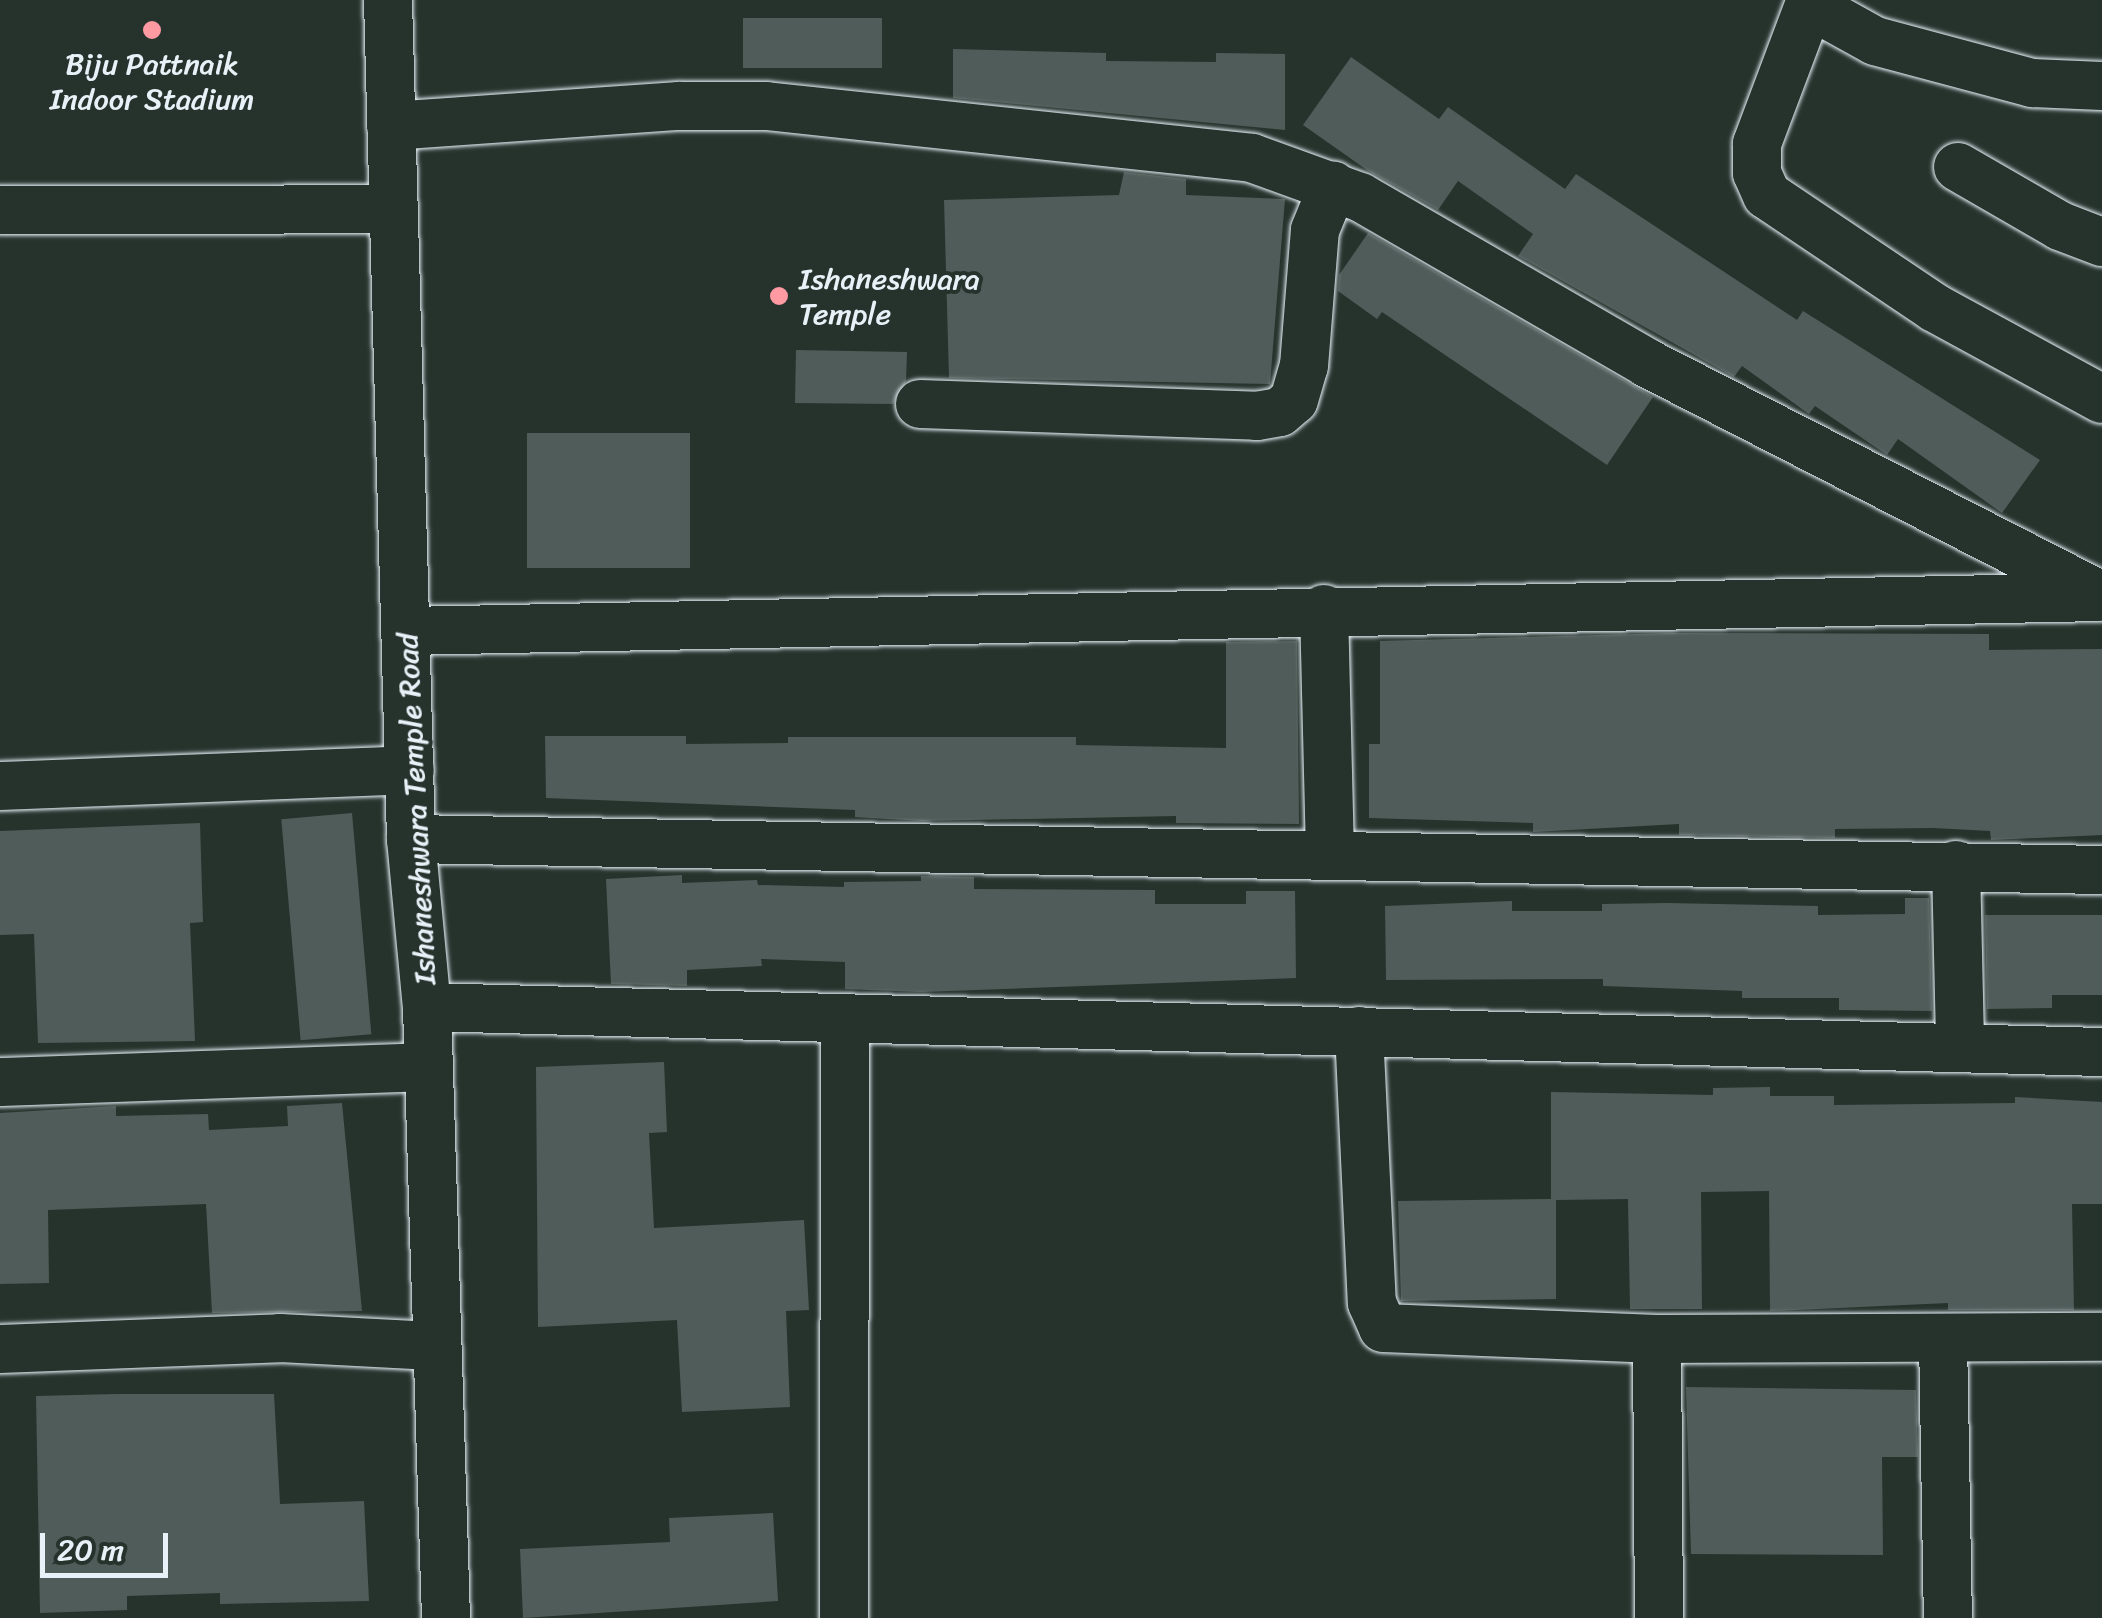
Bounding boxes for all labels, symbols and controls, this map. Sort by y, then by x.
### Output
marker: Biju Pattnaik Indoor Stadium [141,19,163,41]
place label: Biju Pattnaik Indoor Stadium [50,46,254,116]
place label: Ishaneshwara Temple [799,261,980,332]
marker: Ishaneshwara Temple [768,285,790,307]
street label: Ishaneshwara Temple Road [389,632,443,986]
scale bar [45,1513,172,1575]
text: 20 m [57,1523,124,1577]

